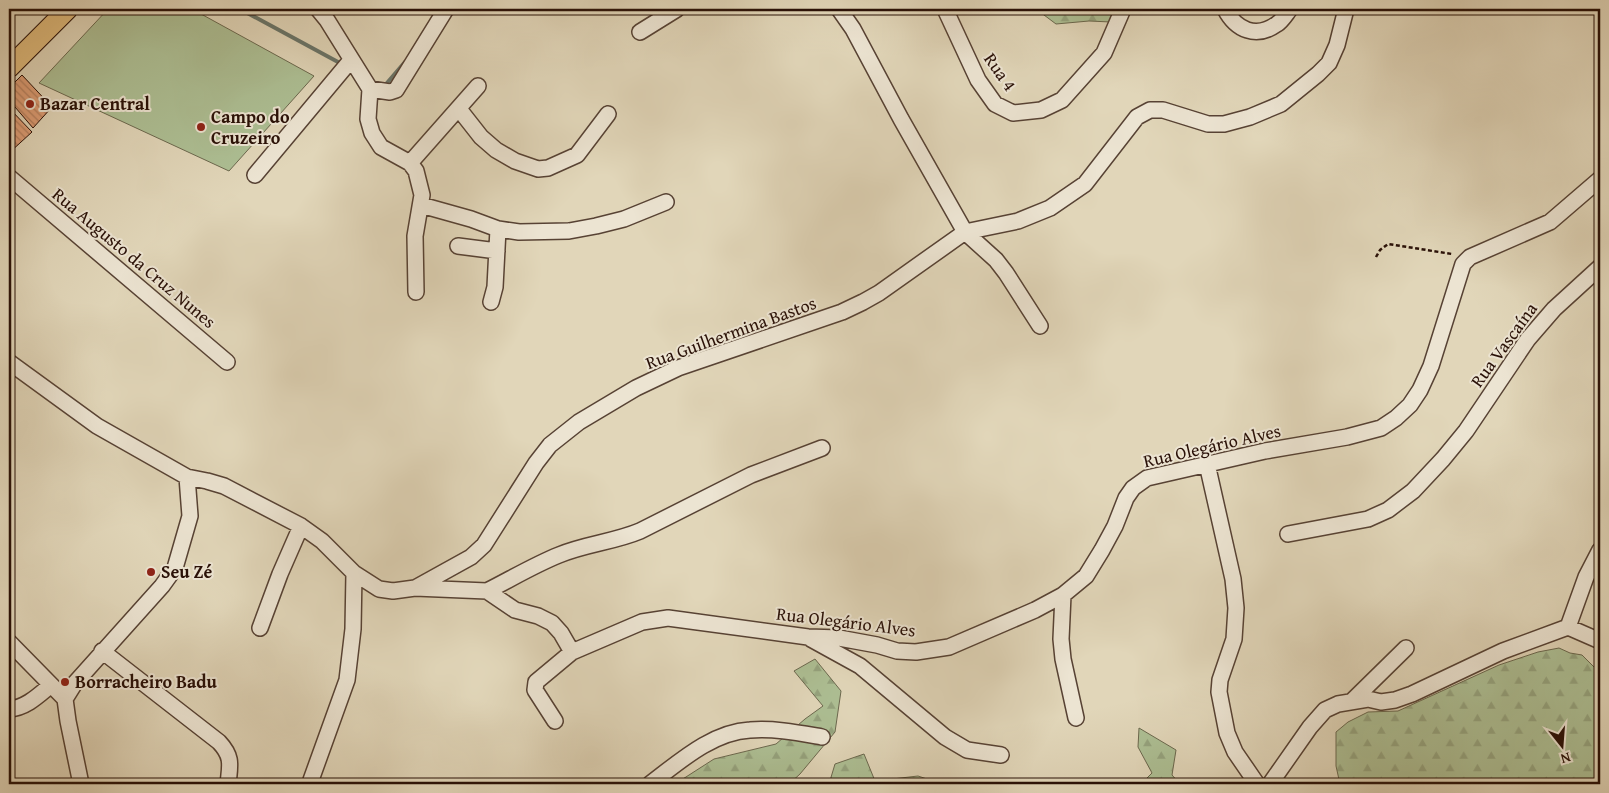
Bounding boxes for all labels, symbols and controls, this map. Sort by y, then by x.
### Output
street label: Rua 4 [978,47,1023,96]
place label: Bazar Central [40,90,150,117]
marker: Bazar Central [24,98,36,110]
place label: Campo do Cruzeiro [211,103,290,151]
marker: Campo do Cruzeiro [195,121,207,133]
street label: Rua Augusto da Cruz Nunes [46,181,222,334]
street label: Rua Guilhermina Bastos [642,289,820,376]
street label: Rua Vascaína [1464,296,1544,393]
street label: Rua Olegário Alves [1141,417,1283,474]
place label: Seu Zé [161,558,213,585]
marker: Seu Zé [145,566,157,578]
street label: Rua Olegário Alves [775,600,917,643]
place label: Borracheiro Badu [75,668,218,695]
marker: Borracheiro Badu [59,676,71,688]
north arrow [1536,720,1586,770]
text: N [1558,748,1573,770]

